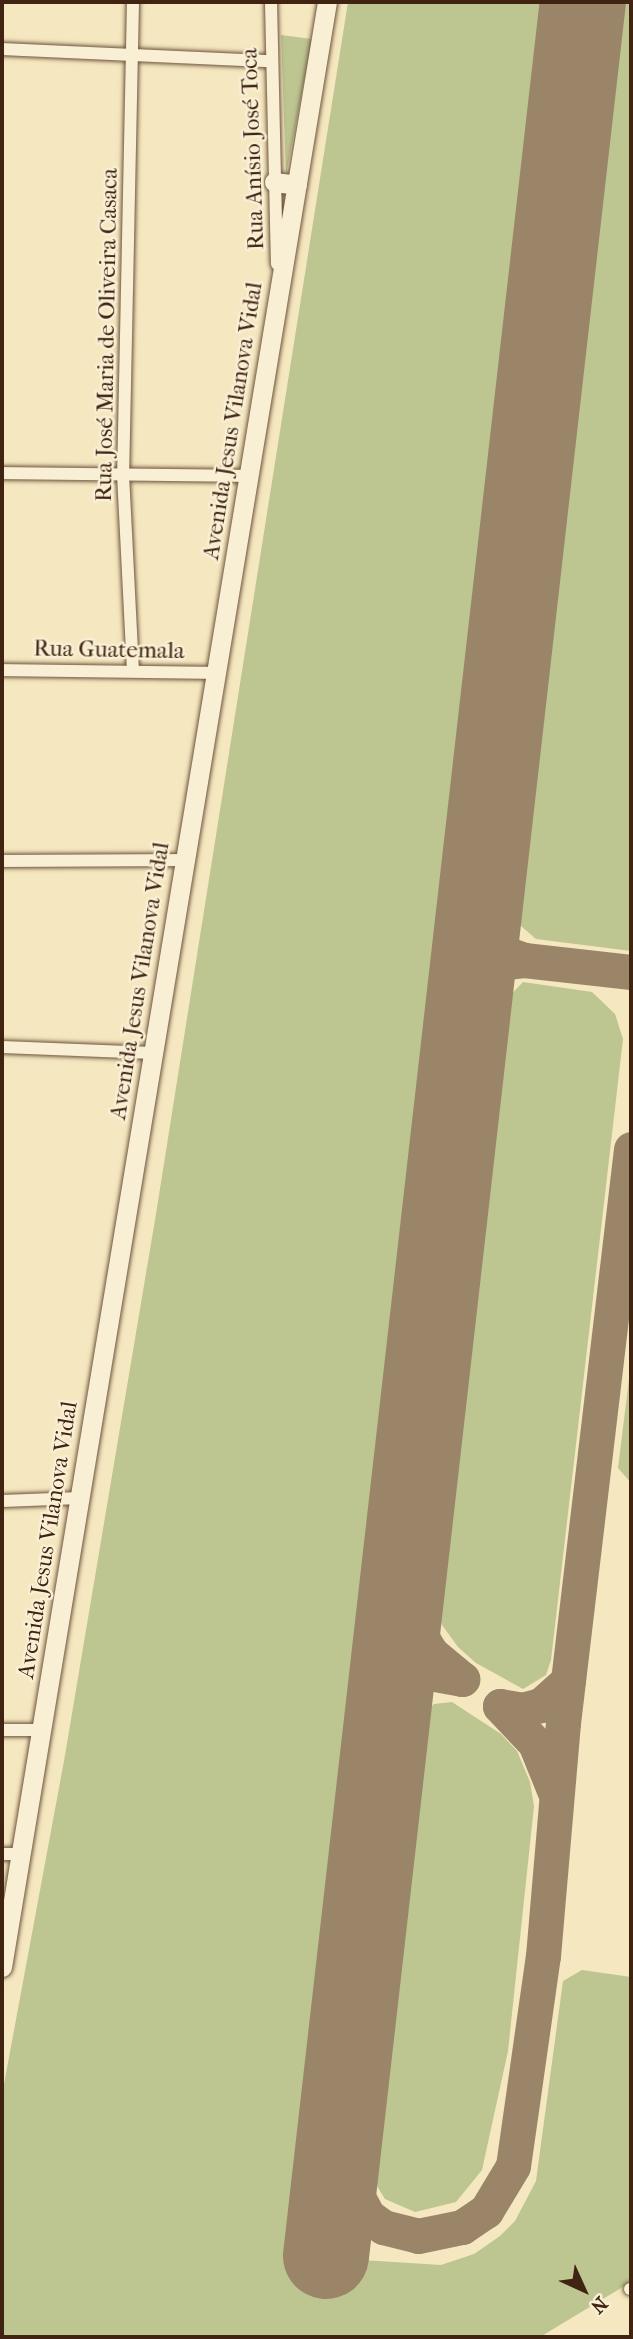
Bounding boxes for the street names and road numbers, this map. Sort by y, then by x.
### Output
street label: Rua Anísio José Toca [236,48,270,250]
street label: Rua José Maria de Oliveira Casaca [90,168,124,502]
street label: Avenida Jesus Vilanova Vidal [197,280,269,562]
street label: Rua Guatemala [33,635,185,665]
street label: Avenida Jesus Vilanova Vidal [104,840,176,1122]
street label: Avenida Jesus Vilanova Vidal [12,1399,84,1681]

